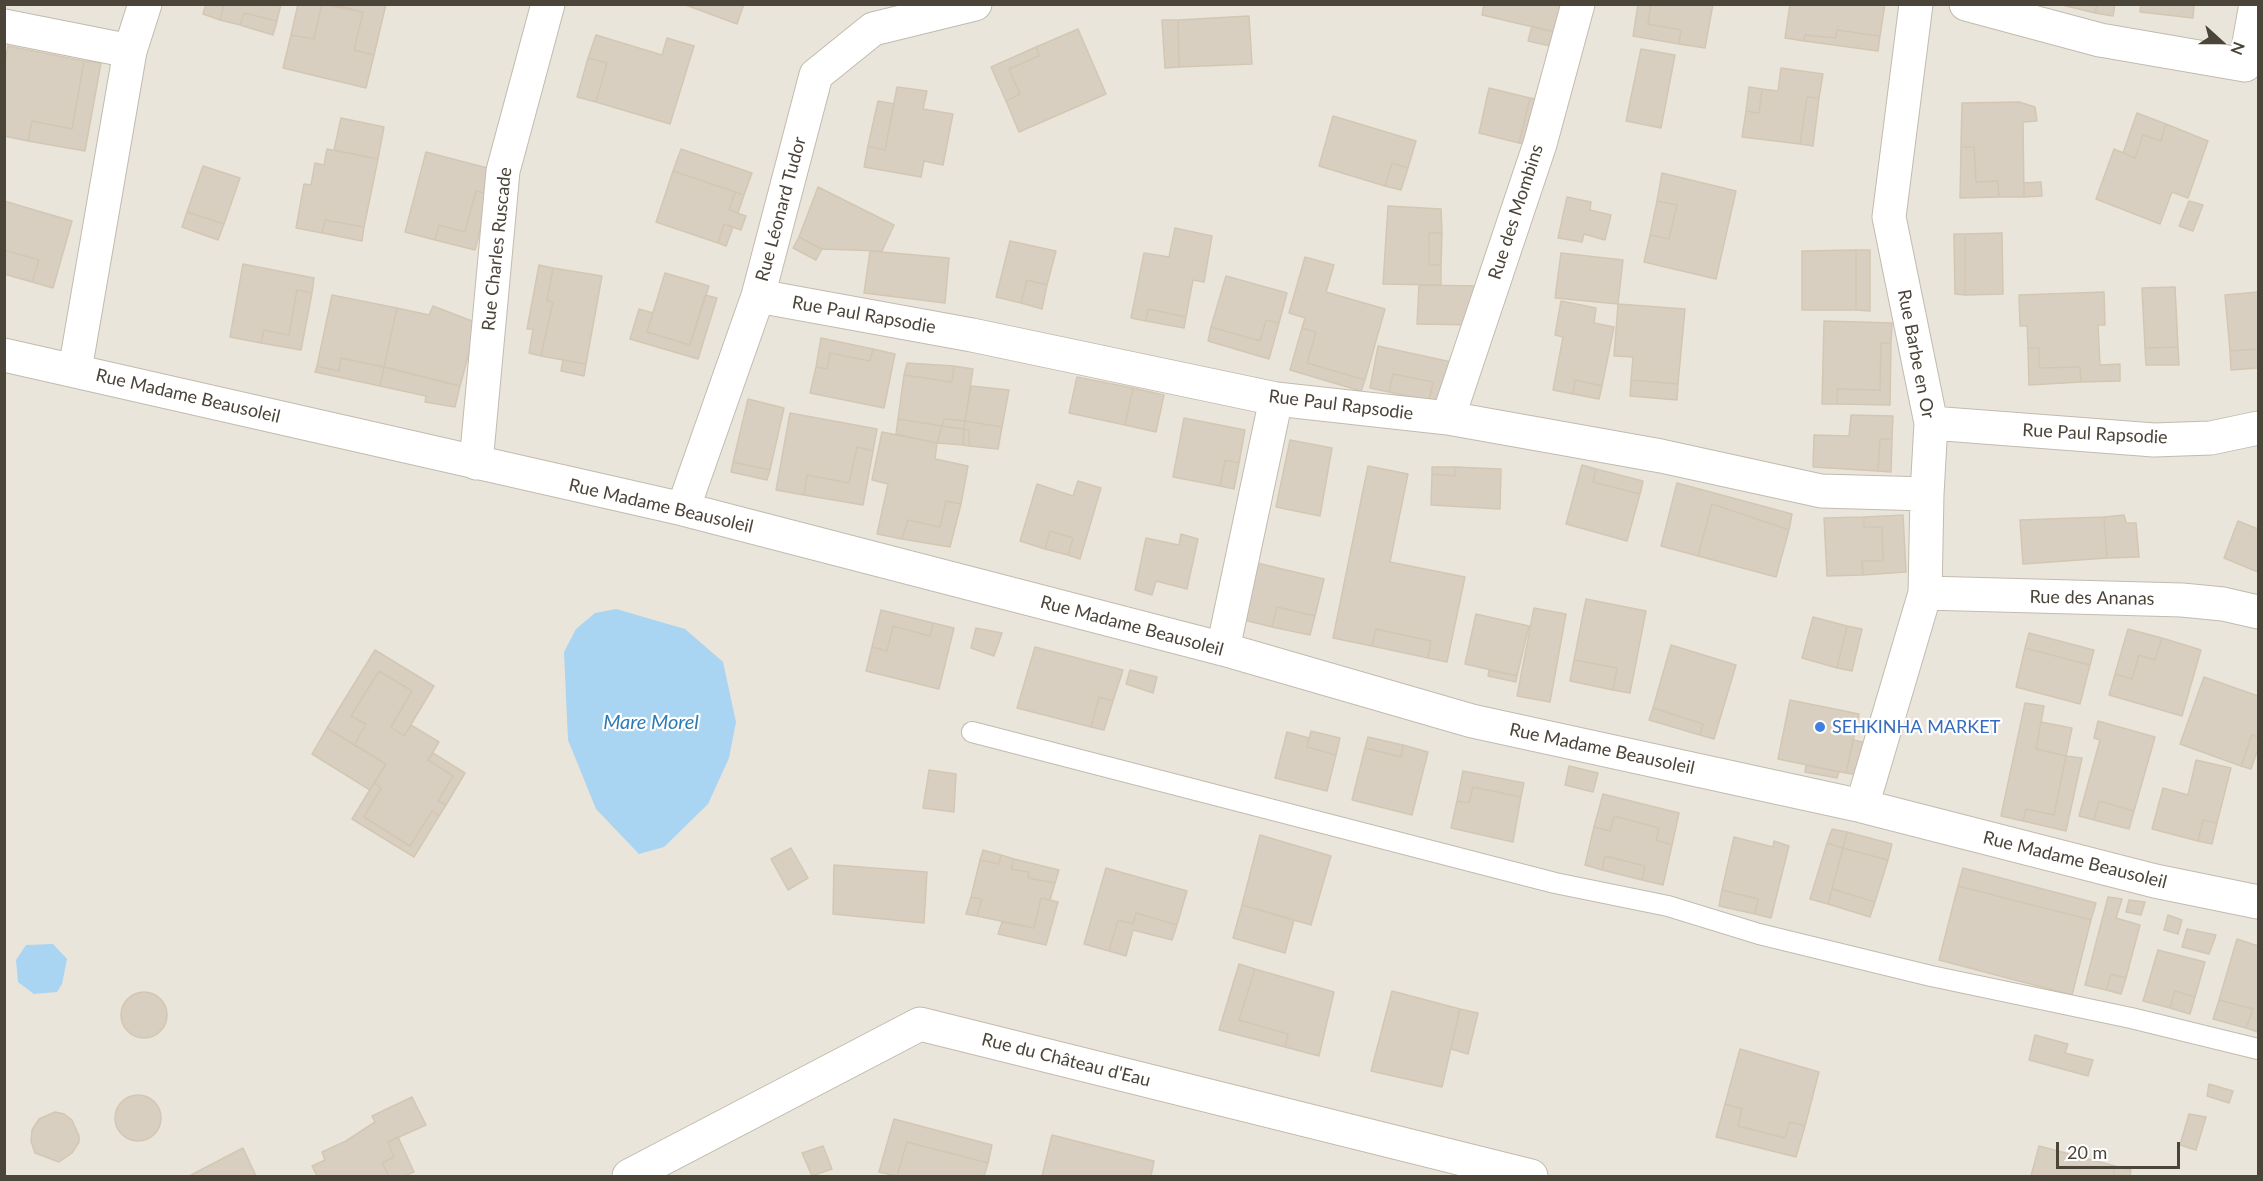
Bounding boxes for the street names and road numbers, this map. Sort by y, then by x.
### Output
street label: Rue Léonard Tudor [751,134,811,284]
street label: Rue des Mombins [1484,142,1548,282]
street label: Rue Charles Ruscade [478,166,516,332]
street label: Rue Barbe en Or [1893,288,1939,420]
street label: Rue Paul Rapsodie [790,292,938,338]
street label: Rue Madame Beausoleil [94,364,282,428]
street label: Rue Paul Rapsodie [1267,385,1415,425]
street label: Rue Paul Rapsodie [2022,419,2168,449]
street label: Rue Madame Beausoleil [567,474,755,538]
street label: Rue des Ananas [2029,586,2155,610]
street label: Rue Madame Beausoleil [1038,591,1226,661]
street label: Rue Madame Beausoleil [1507,719,1697,779]
street label: Rue Madame Beausoleil [1981,827,2169,893]
street label: Rue du Château d'Eau [979,1029,1153,1091]

